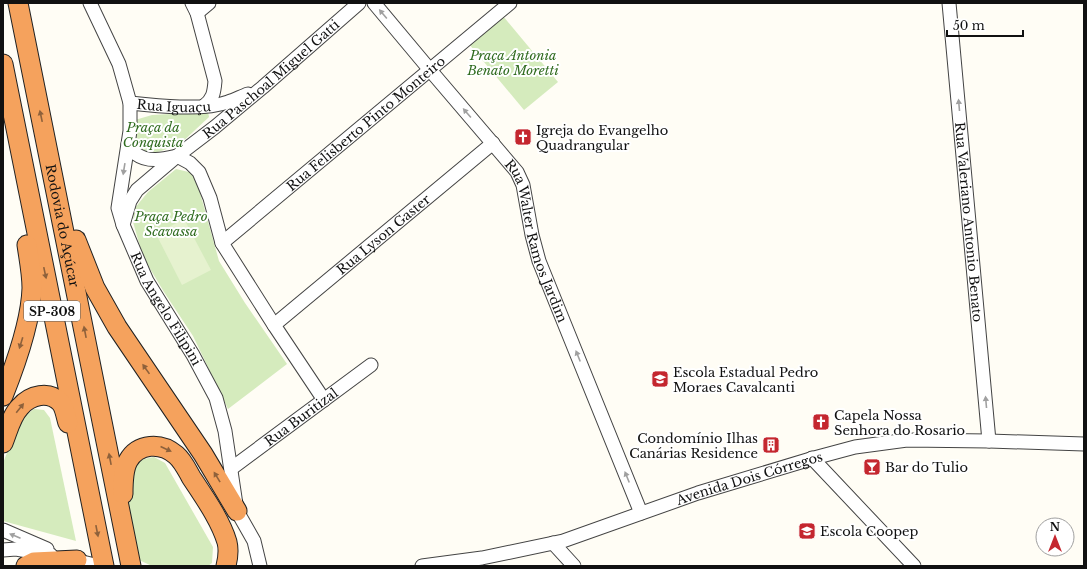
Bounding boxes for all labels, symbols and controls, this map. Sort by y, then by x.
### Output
one-way arrow [379,9,388,19]
scale bar [947,12,1023,38]
street label: Rua Paschoal Miguel Gatti [199,15,343,142]
text: 50 m [953,18,985,33]
park label: Praça Antonia Benato Moretti [466,47,559,79]
street label: Rua Felisberto Pinto Monteiro [283,52,449,194]
street label: Rua Iguaçu [136,95,212,116]
one-way arrow [955,99,962,111]
one-way arrow [463,109,472,118]
one-way arrow [38,110,44,122]
park label: Praça da Conquista [123,119,183,151]
street label: Rua Valeriano Antonio Benato [951,121,987,323]
place label: Igreja do Evangelho Quadrangular [536,122,668,154]
church icon: Igreja do Evangelho Quadrangular [513,127,533,147]
street label: Rua Walter Ramos Jardim [501,156,571,325]
street label: Rodovia do Açúcar [42,162,83,289]
one-way arrow [121,163,127,176]
street label: Rua Lyson Gaster [333,190,434,278]
park label: Praça Pedro Scavassa [134,208,208,240]
street label: Rua Angelo Filipini [127,249,206,369]
one-way arrow [42,266,48,279]
road number: SP-308 [24,301,80,321]
one-way arrow [81,326,87,338]
one-way arrow [17,338,23,350]
one-way arrow [574,350,580,362]
one-way arrow [142,364,150,374]
place label: Escola Estadual Pedro Moraes Cavalcanti [673,364,818,396]
school or university icon: Escola Estadual Pedro Moraes Cavalcanti [650,369,670,389]
street label: Rua Buritizal [261,384,341,450]
one-way arrow [982,396,989,408]
one-way arrow [15,403,24,414]
place label: Capela Nossa Senhora do Rosario [834,407,965,439]
church icon: Capela Nossa Senhora do Rosario [811,412,831,432]
place label: Condomínio Ilhas Canárias Residence [629,430,758,462]
building icon: Condomínio Ilhas Canárias Residence [761,435,781,455]
one-way arrow [160,446,171,452]
street label: Avenida Dois Córregos [673,448,824,509]
one-way arrow [107,453,113,465]
bar icon: Bar do Tulio [862,457,882,477]
place label: Bar do Tulio [885,459,968,476]
one-way arrow [623,470,629,482]
one-way arrow [214,471,221,483]
north arrow [1035,517,1075,557]
text: N [1050,520,1061,534]
school or university icon: Escola Coopep [797,521,817,541]
place label: Escola Coopep [820,523,919,540]
one-way arrow [95,525,101,538]
one-way arrow [8,532,20,538]

